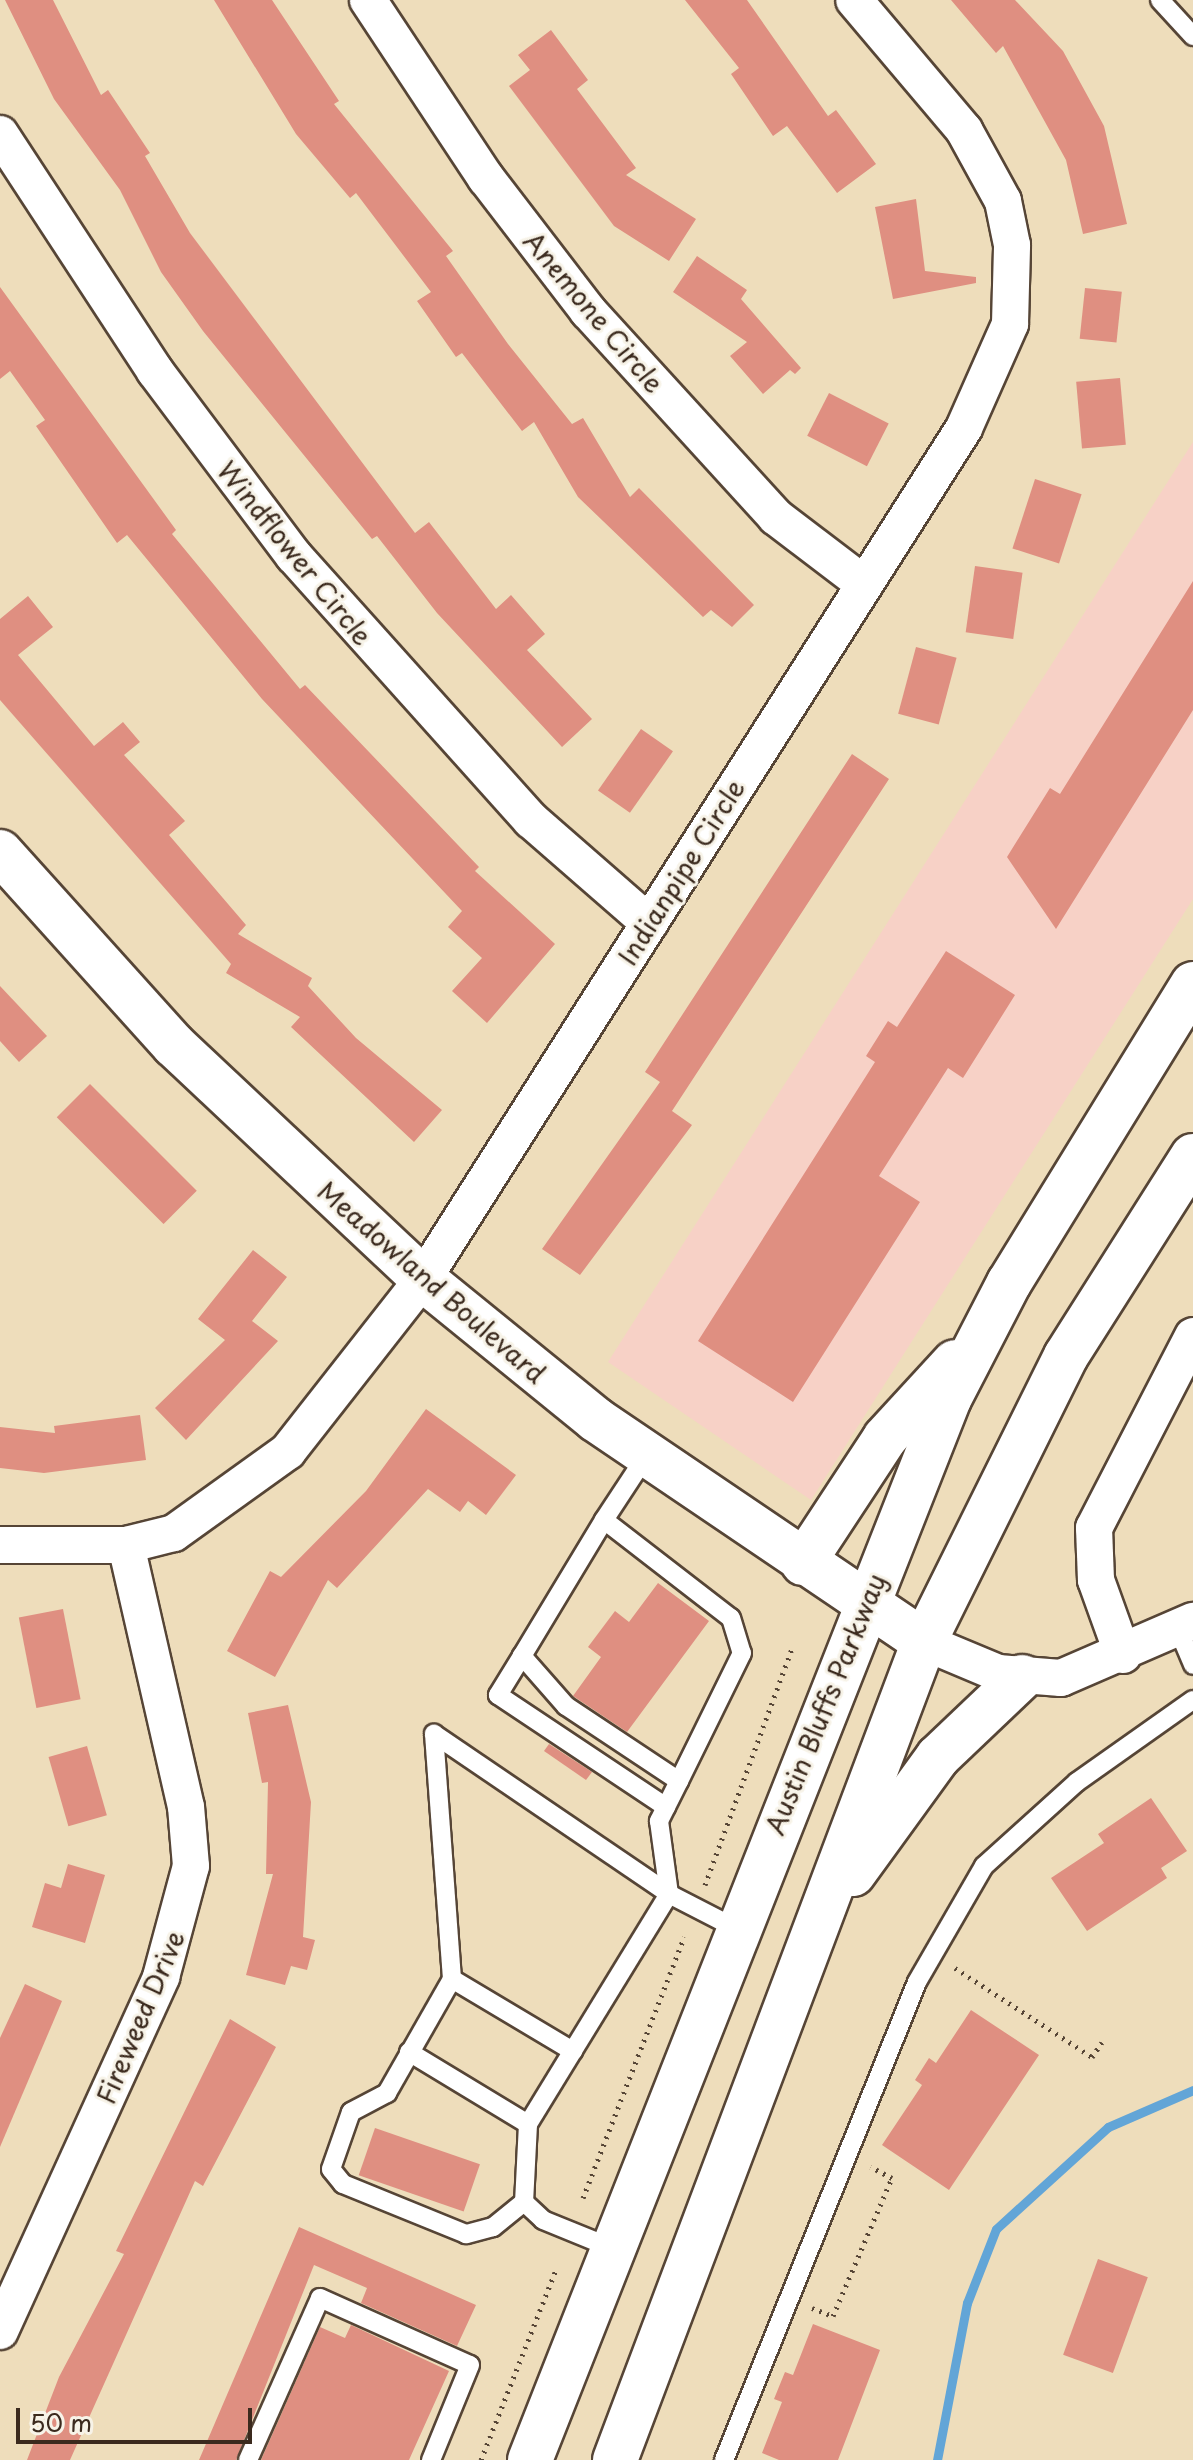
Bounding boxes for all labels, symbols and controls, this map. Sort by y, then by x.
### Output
street label: Anemone Circle [518,225,670,399]
street label: Windflower Circle [212,455,378,651]
street label: Indianpipe Circle [611,773,751,971]
street label: Meadowland Boulevard [311,1174,553,1390]
street label: Austin Bluffs Parkway [758,1569,892,1839]
street label: Fireweed Drive [89,1925,191,2109]
scale bar [20,2392,256,2442]
text: 50 m [30,2404,92,2440]

